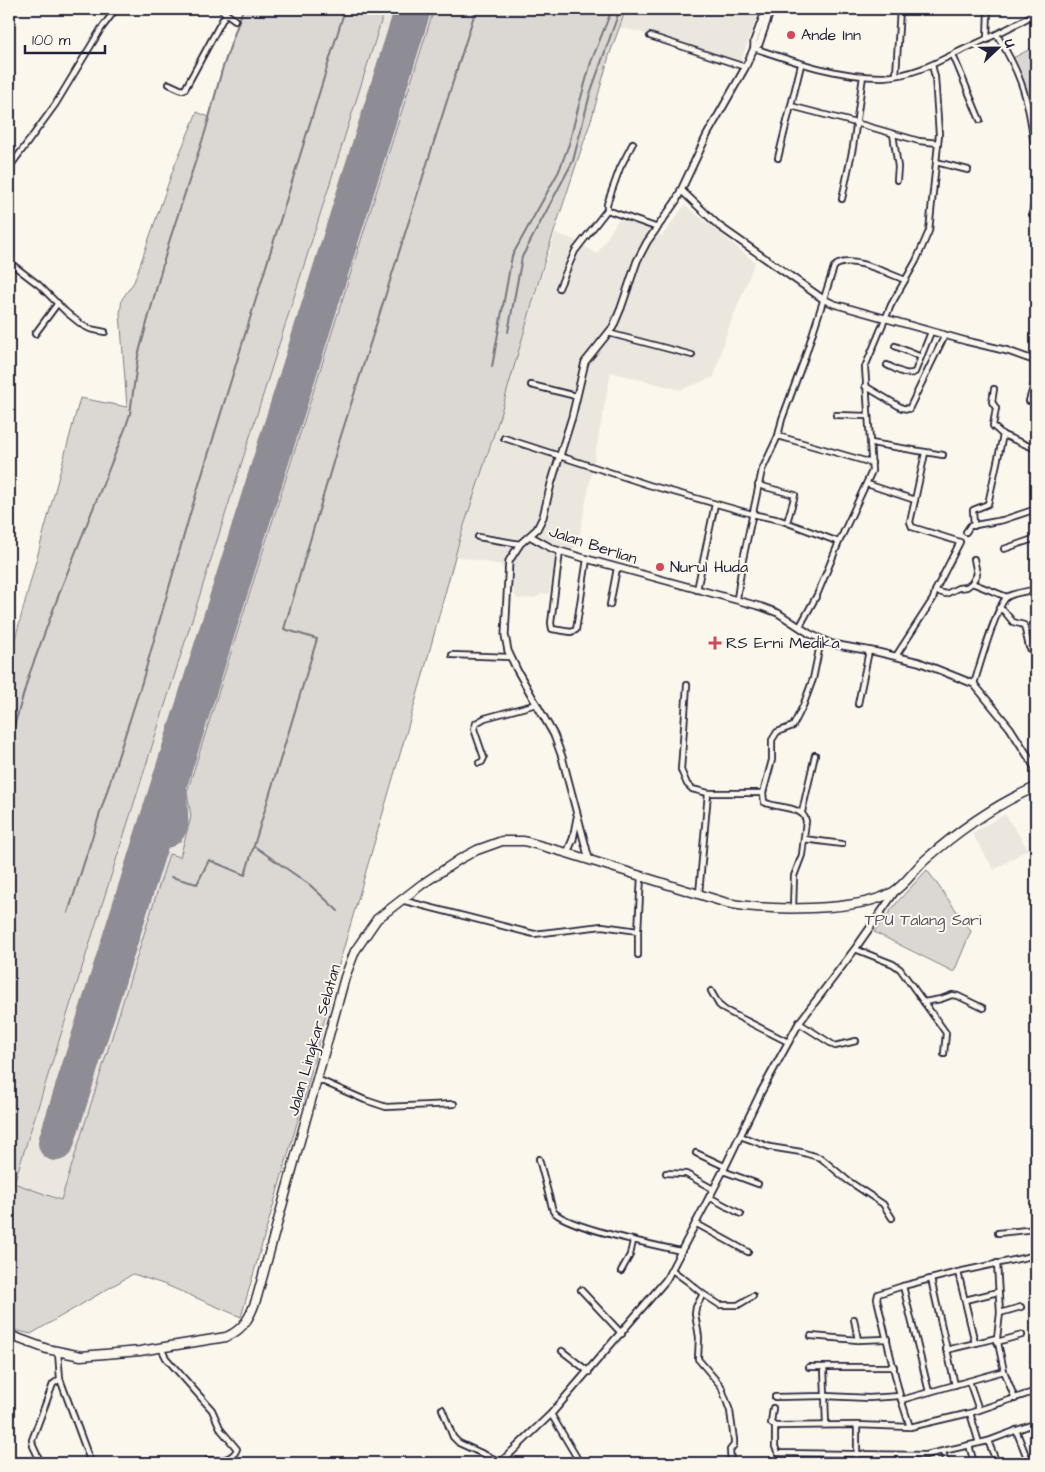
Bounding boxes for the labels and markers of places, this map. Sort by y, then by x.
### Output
place label: Ande Inn [801,24,861,46]
marker: Ande Inn [785,29,797,41]
place label: Nurul Huda [670,556,748,578]
marker: Nurul Huda [654,561,666,573]
place label: RS Erni Medika [726,632,840,654]
marker: RS Erni Medika [708,636,722,650]

